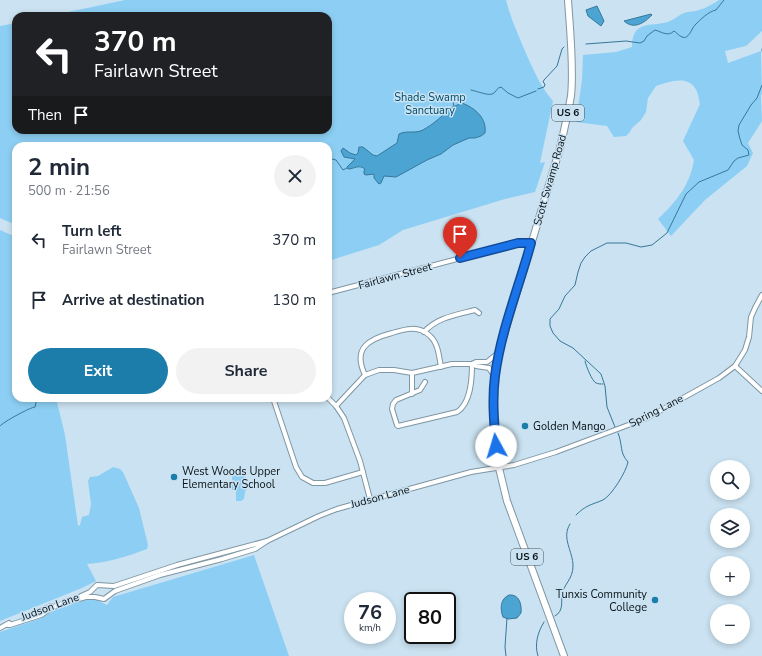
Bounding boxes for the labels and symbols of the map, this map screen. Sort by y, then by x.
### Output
park label: Shade Swamp Sanctuary [394,90,466,118]
road number: US 6 [552,105,584,121]
street label: Scott Swamp Road [530,133,570,227]
pin [443,217,477,258]
street label: Fairlawn Street [357,259,434,293]
street label: Spring Lane [626,391,686,431]
place label: Golden Mango [533,419,606,434]
marker: Golden Mango [520,421,530,431]
position arrow [475,425,517,467]
place label: West Woods Upper Elementary School [182,464,280,492]
marker: West Woods Upper Elementary School [169,472,179,482]
street label: Judson Lane [348,482,411,512]
road number: US 6 [511,549,543,565]
place label: Tunxis Community College [556,587,647,615]
street label: Judson Lane [18,590,81,625]
speed limit sign: 80 [404,592,456,644]
marker: Tunxis Community College [650,595,660,605]

